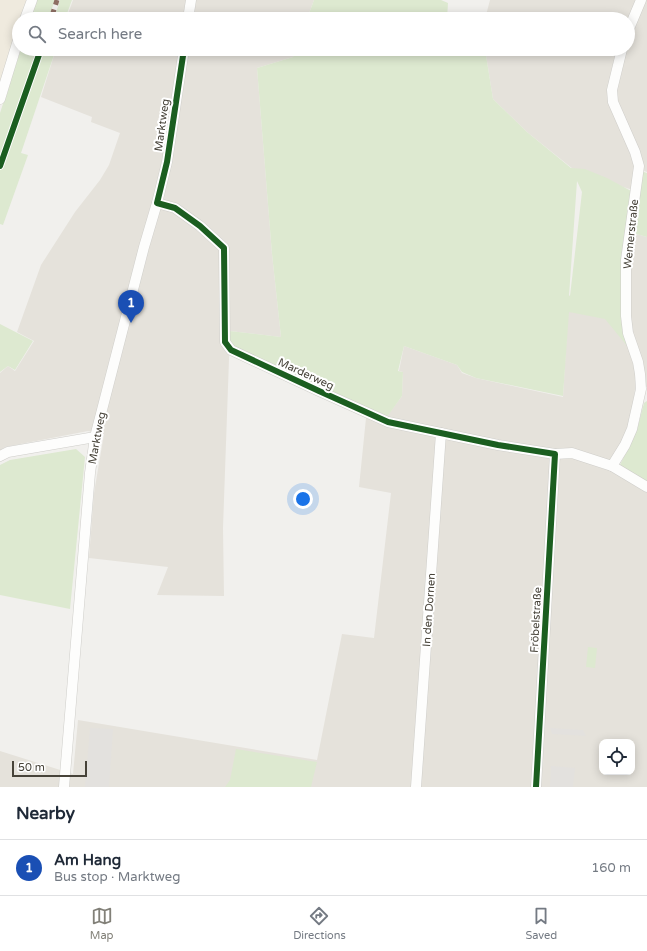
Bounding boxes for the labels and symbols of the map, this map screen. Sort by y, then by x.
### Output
street label: Marktweg [152,98,172,152]
street label: Wemerstraße [621,198,641,270]
pin: 1 [118,290,144,323]
street label: Marderweg [276,355,336,393]
street label: Marktweg [86,411,108,465]
your location [293,489,313,509]
street label: In den Dornen [420,573,438,647]
street label: Fröbelstraße [528,587,544,653]
scale bar [12,759,87,778]

